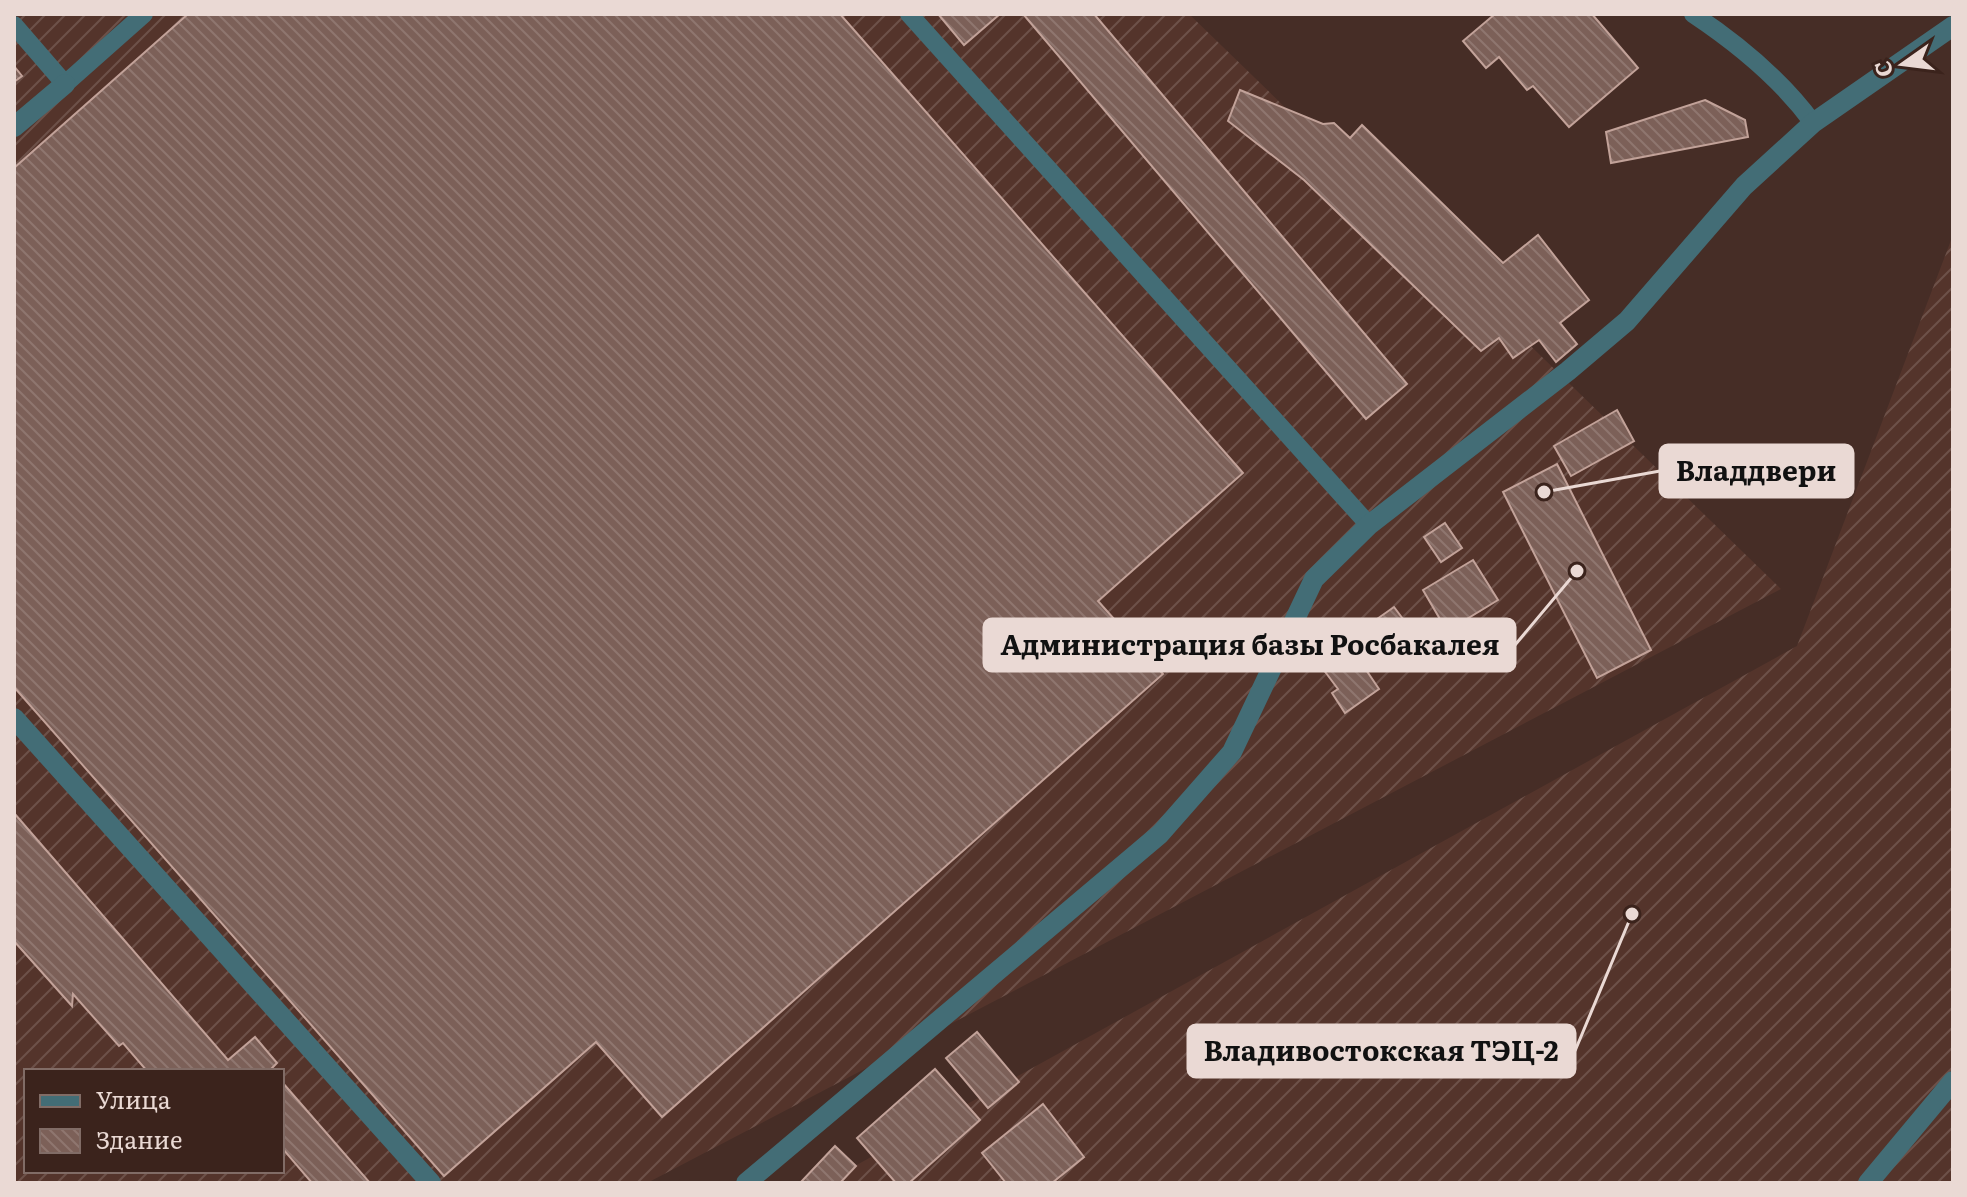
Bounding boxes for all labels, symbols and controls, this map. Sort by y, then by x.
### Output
north arrow [1863,24,1943,104]
text: С [1864,58,1900,81]
callout: Владдвери [1660,445,1853,497]
text: Владдвери [1676,448,1836,490]
callout: Администрация базы Росбакалея [984,619,1515,671]
text: Администрация базы Росбакалея [1000,622,1500,664]
callout: Владивостокская ТЭЦ-2 [1188,1025,1575,1077]
text: Владивостокская ТЭЦ-2 [1203,1028,1559,1070]
legend [24,1069,284,1173]
text: Улица [96,1081,171,1116]
text: Здание [96,1121,182,1156]

